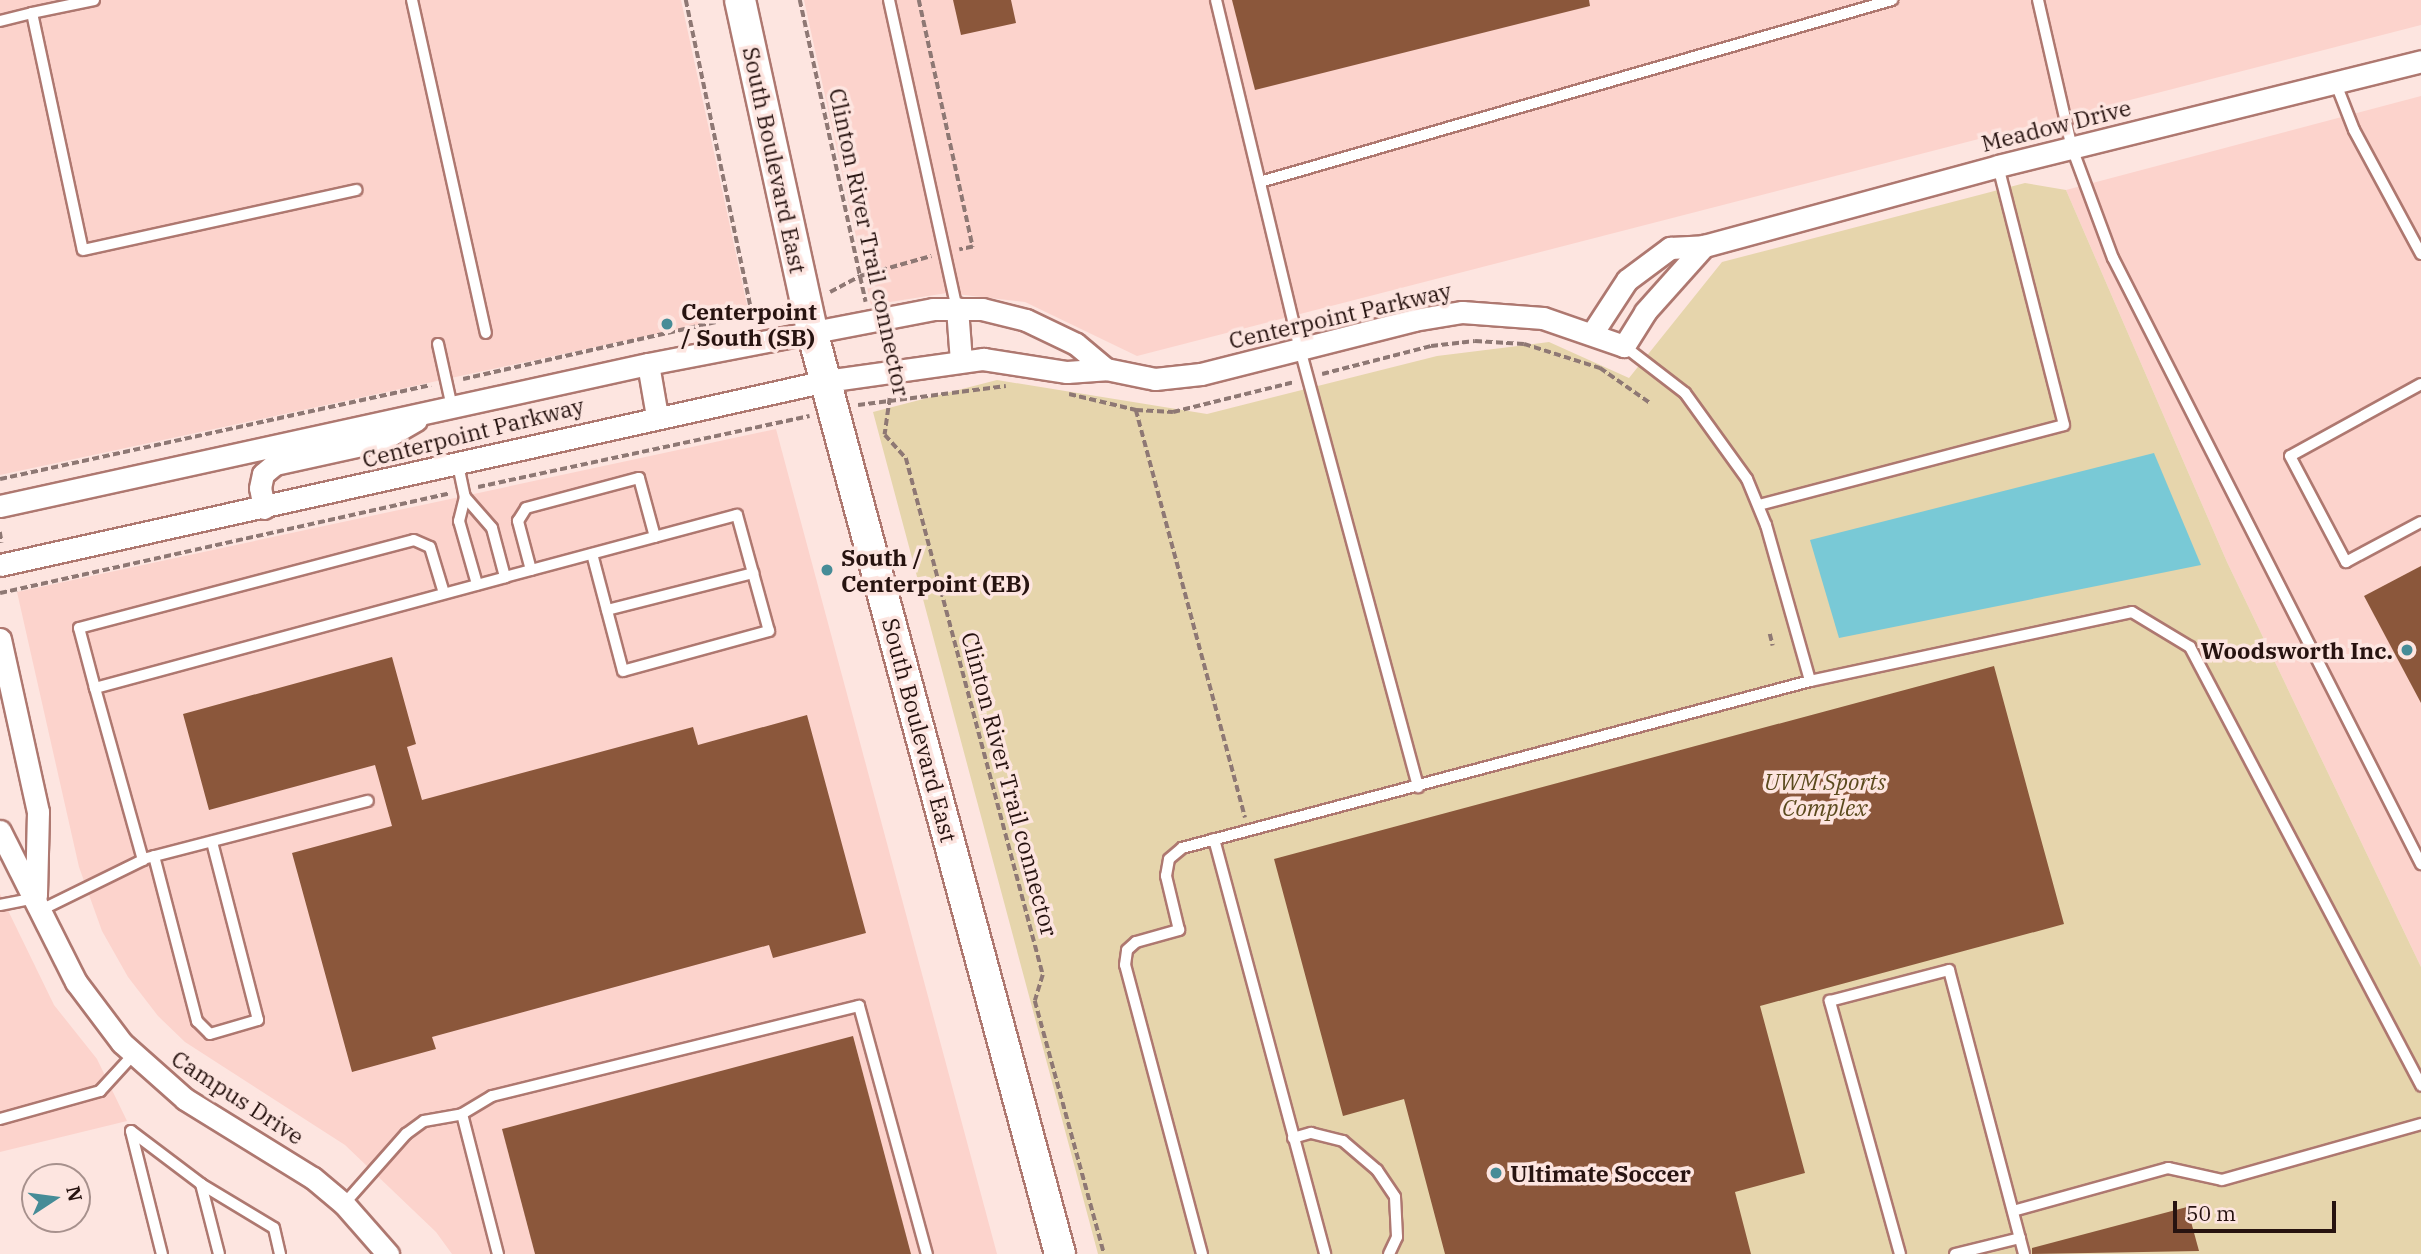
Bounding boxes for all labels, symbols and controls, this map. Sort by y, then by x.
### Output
street label: South Boulevard East [737,44,813,276]
street label: Clinton River Trail connector [824,86,916,398]
street label: Meadow Drive [1978,93,2134,157]
street label: Centerpoint Parkway [1226,276,1454,354]
place label: Centerpoint / South (SB) [681,297,817,351]
marker: Centerpoint / South (SB) [659,316,675,332]
street label: Centerpoint Parkway [359,391,587,473]
place label: South / Centerpoint (EB) [841,543,1030,597]
marker: South / Centerpoint (EB) [819,562,835,578]
street label: South Boulevard East [877,615,963,845]
street label: Clinton River Trail connector [956,629,1064,939]
place label: Woodsworth Inc. [2201,636,2393,664]
marker: Woodsworth Inc. [2399,642,2415,658]
park label: UWM Sports Complex [1764,767,1886,821]
street label: Campus Drive [167,1044,309,1150]
place label: Ultimate Soccer [1510,1159,1691,1187]
north arrow [21,1163,91,1233]
marker: Ultimate Soccer [1488,1165,1504,1181]
text: N [61,1184,88,1204]
scale bar [2176,1188,2339,1232]
text: 50 m [2186,1199,2236,1227]

